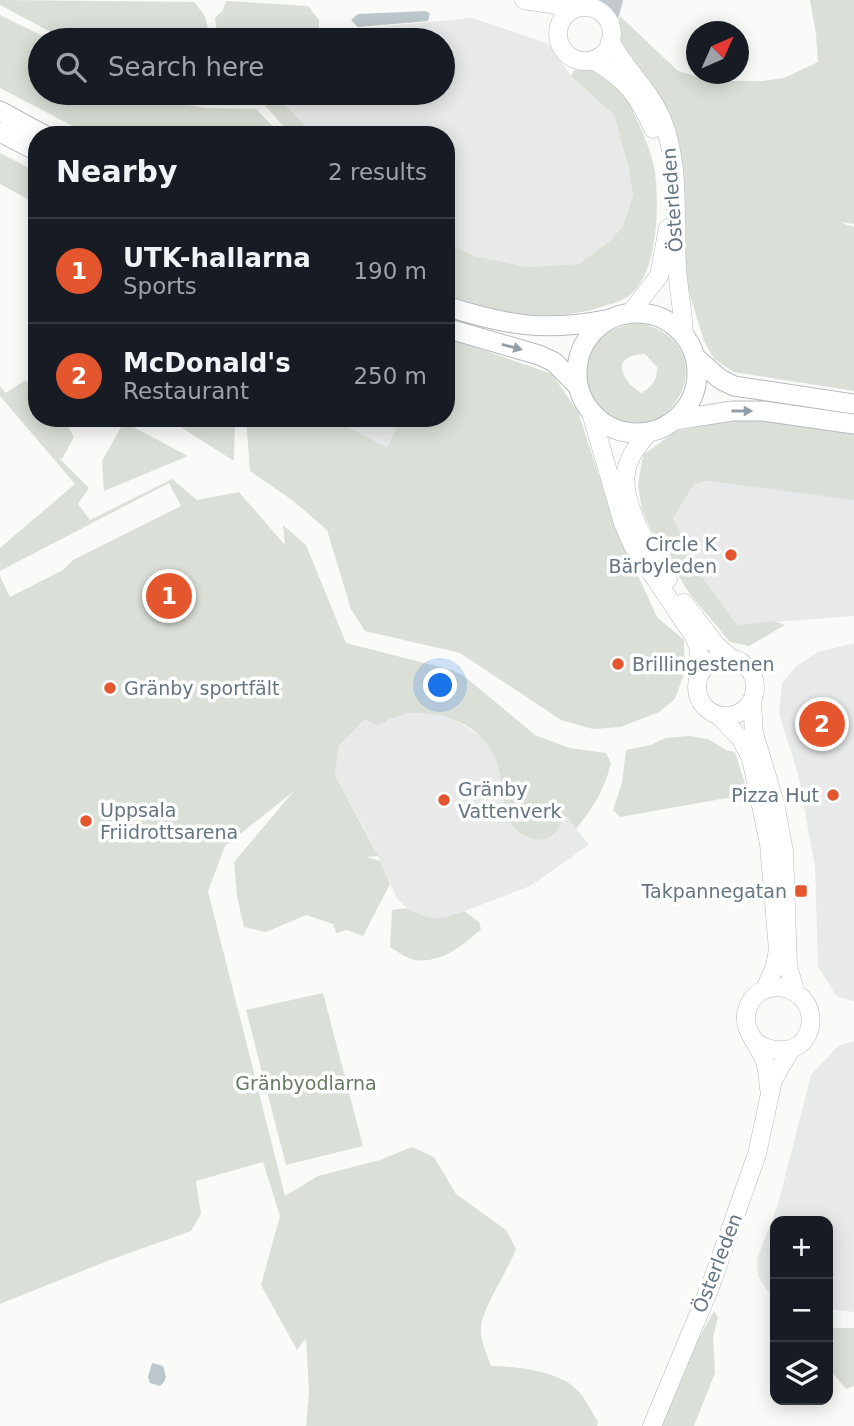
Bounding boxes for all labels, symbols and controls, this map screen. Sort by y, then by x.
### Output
north arrow [686,21,749,84]
search box [28,28,455,105]
icon: search [52,48,90,86]
text: Search here [108,52,264,82]
street label: Österleden [657,147,687,253]
text: Nearby [56,154,178,189]
text: 2 results [328,159,427,185]
text: UTK-hallarna [123,243,311,273]
text: 1 [71,258,87,284]
text: 190 m [353,258,427,284]
text: Sports [123,273,197,299]
one-way arrow [502,343,523,353]
text: McDonald's [123,348,291,378]
text: 2 [71,363,87,389]
text: 250 m [353,363,427,389]
text: Restaurant [123,378,249,404]
one-way arrow [732,405,754,417]
place label: Circle K Bärbyleden [608,533,718,577]
marker: Circle K Bärbyleden [723,547,739,563]
pin: 1 [146,570,192,622]
place label: Brillingestenen [632,653,775,675]
marker: Brillingestenen [610,656,626,672]
your location [423,668,457,702]
place label: Gränby sportfält [124,677,279,699]
marker: Gränby sportfält [102,680,118,696]
pin: 2 [799,698,845,750]
place label: Gränby Vattenverk [458,778,562,822]
place label: Pizza Hut [731,784,819,806]
marker: Pizza Hut [825,787,841,803]
marker: Gränby Vattenverk [436,792,452,808]
place label: Uppsala Friidrottsarena [100,799,238,843]
marker: Uppsala Friidrottsarena [78,813,94,829]
place label: Takpannegatan [641,880,787,902]
marker: Takpannegatan [793,883,809,899]
park label: Gränbyodlarna [235,1072,377,1094]
street label: Österleden [688,1210,746,1316]
map controls [770,1216,833,1405]
button: + [770,1216,833,1279]
button: − [770,1279,833,1342]
button: layers [770,1342,833,1405]

